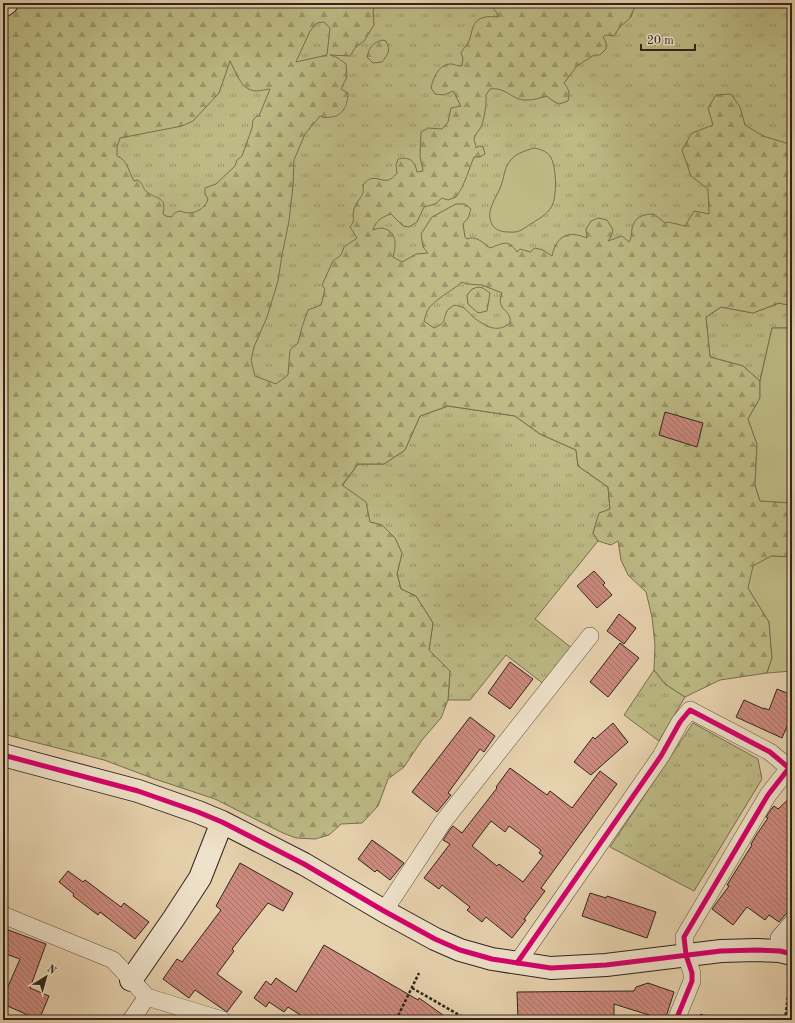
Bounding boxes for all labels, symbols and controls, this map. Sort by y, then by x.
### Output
scale bar [641,26,695,52]
text: 20 m [647,35,674,47]
north arrow [26,957,66,997]
text: N [44,963,58,977]

